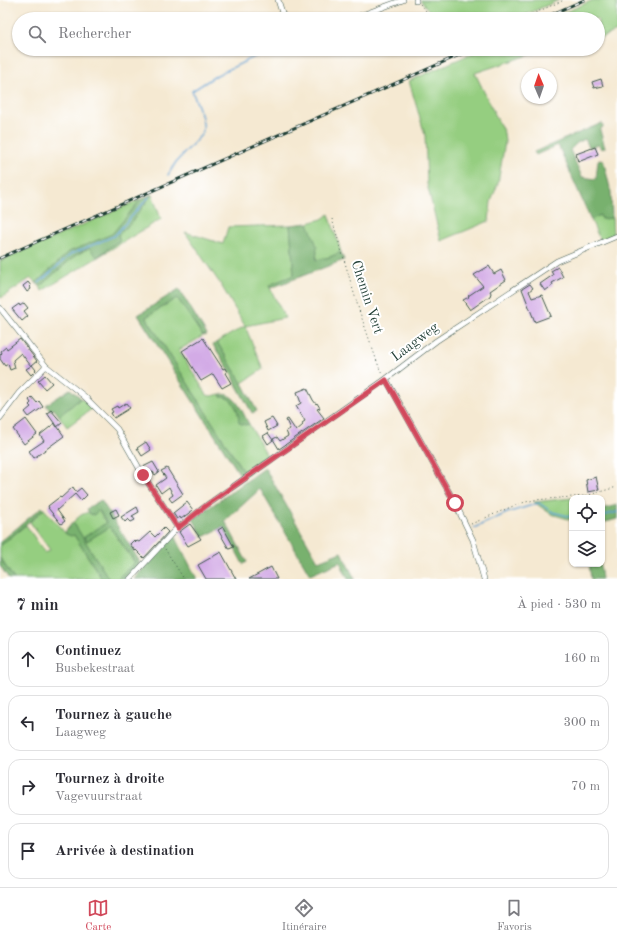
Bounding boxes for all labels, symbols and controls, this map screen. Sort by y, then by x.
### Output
search box [12,12,605,56]
icon: search [26,23,48,45]
text: Rechercher [58,27,131,42]
north arrow [521,68,557,104]
street label: Chemin Vert [349,259,385,336]
street label: Laagweg [389,320,442,364]
route end [134,466,152,484]
route start [446,494,464,512]
map controls [569,495,605,567]
button: locate [569,495,605,531]
button: layers [569,531,605,567]
text: 7 min [16,597,59,614]
text: À pied · 530 m [517,598,601,611]
text: Continuez [55,644,121,659]
icon: ahead [17,648,39,670]
text: 160 m [563,652,600,665]
text: Busbekestraat [55,662,135,675]
text: Tournez à gauche [55,708,172,723]
icon: left [17,712,39,734]
text: 300 m [563,716,600,729]
text: Laagweg [55,726,106,739]
text: Tournez à droite [55,772,165,787]
icon: right [17,776,39,798]
text: 70 m [571,780,600,793]
text: Vagevuurstraat [55,790,142,803]
icon: arrive [17,840,39,862]
text: Arrivée à destination [55,844,194,859]
tab: Carte [85,897,111,935]
tab: Itinéraire [282,897,327,935]
tab: Favoris [497,897,532,935]

